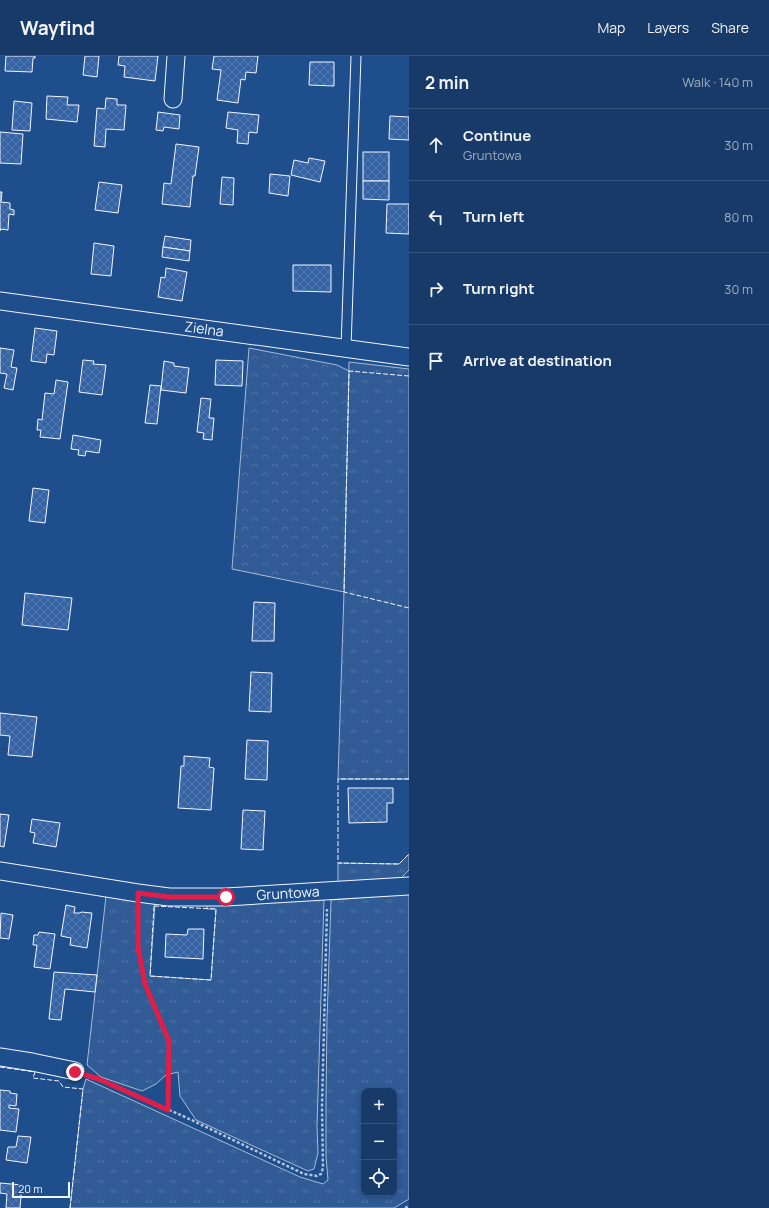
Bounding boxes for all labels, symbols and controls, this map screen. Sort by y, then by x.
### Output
text: Wayfind [20,15,95,41]
text: Map [597,18,625,37]
text: Layers [647,18,689,37]
text: Share [711,18,749,37]
text: 2 min [425,71,469,94]
text: Walk · 140 m [682,73,753,91]
text: Continue [463,125,531,146]
icon: ahead [425,134,447,156]
text: 30 m [724,136,753,154]
text: Gruntowa [463,146,521,164]
icon: left [425,206,447,228]
text: Turn left [463,206,525,227]
text: 80 m [724,208,753,226]
icon: right [425,278,447,300]
text: Turn right [463,278,534,299]
text: 30 m [724,280,753,298]
street label: Zielna [183,316,225,341]
icon: arrive [425,350,447,372]
text: Arrive at destination [463,350,612,371]
street label: Gruntowa [256,881,320,904]
route start [217,888,235,906]
route end [66,1063,84,1081]
map controls [361,1088,397,1196]
button: + [361,1088,397,1124]
button: − [361,1124,397,1160]
button: locate [361,1160,397,1196]
scale bar [12,1180,70,1199]
text: 20 m [18,1181,43,1196]

